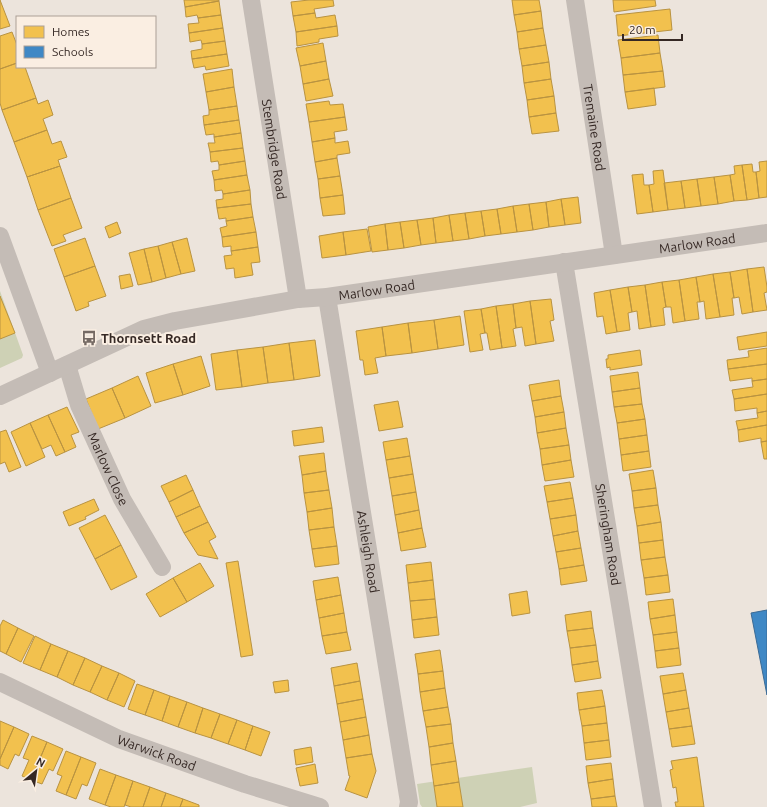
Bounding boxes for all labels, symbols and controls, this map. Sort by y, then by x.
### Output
legend [16,16,156,68]
scale bar [623,16,682,42]
text: 20 m [629,23,656,36]
text: Homes [52,25,90,38]
text: Schools [52,45,93,58]
street label: Tremaine Road [581,83,608,172]
street label: Stembridge Road [260,98,289,200]
street label: Marlow Road [658,231,736,256]
street label: Marlow Road [338,277,416,302]
bus stop icon: Thornsett Road [80,329,98,347]
place label: Thornsett Road [101,331,196,345]
street label: Marlow Close [85,430,131,508]
street label: Sheringham Road [593,483,624,586]
street label: Ashleigh Road [355,509,382,594]
street label: Warwick Road [116,732,198,773]
north arrow [16,751,56,791]
text: N [34,755,47,769]

